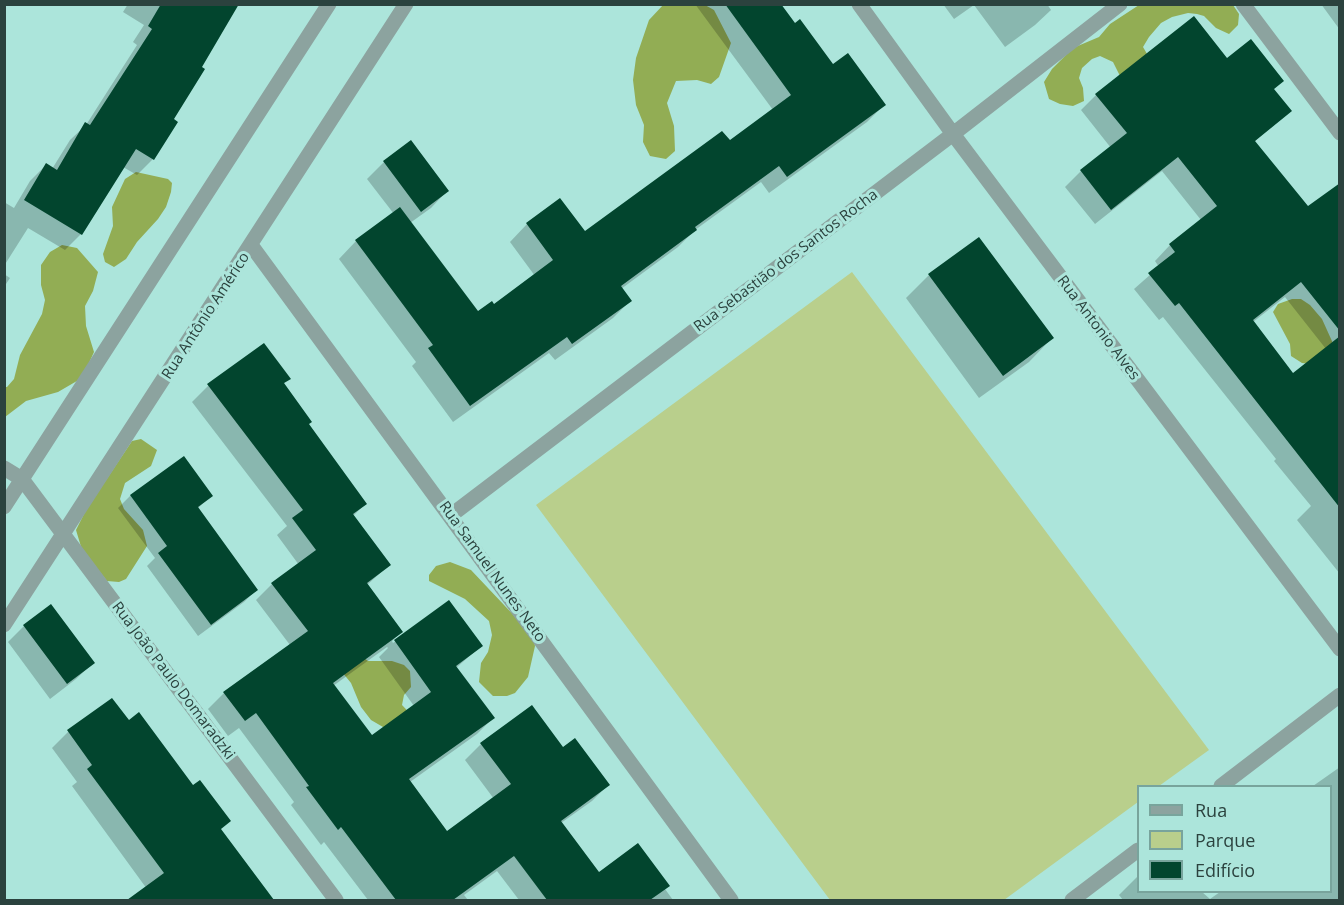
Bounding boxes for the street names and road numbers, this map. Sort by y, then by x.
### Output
street label: Rua Sebastião dos Santos Rocha [690,186,882,336]
street label: Rua Antônio Américo [158,249,254,383]
street label: Rua Antonio Alves [1053,272,1143,384]
street label: Rua Samuel Nunes Neto [435,498,549,646]
street label: Rua João Paulo Domaradzki [108,599,238,763]

